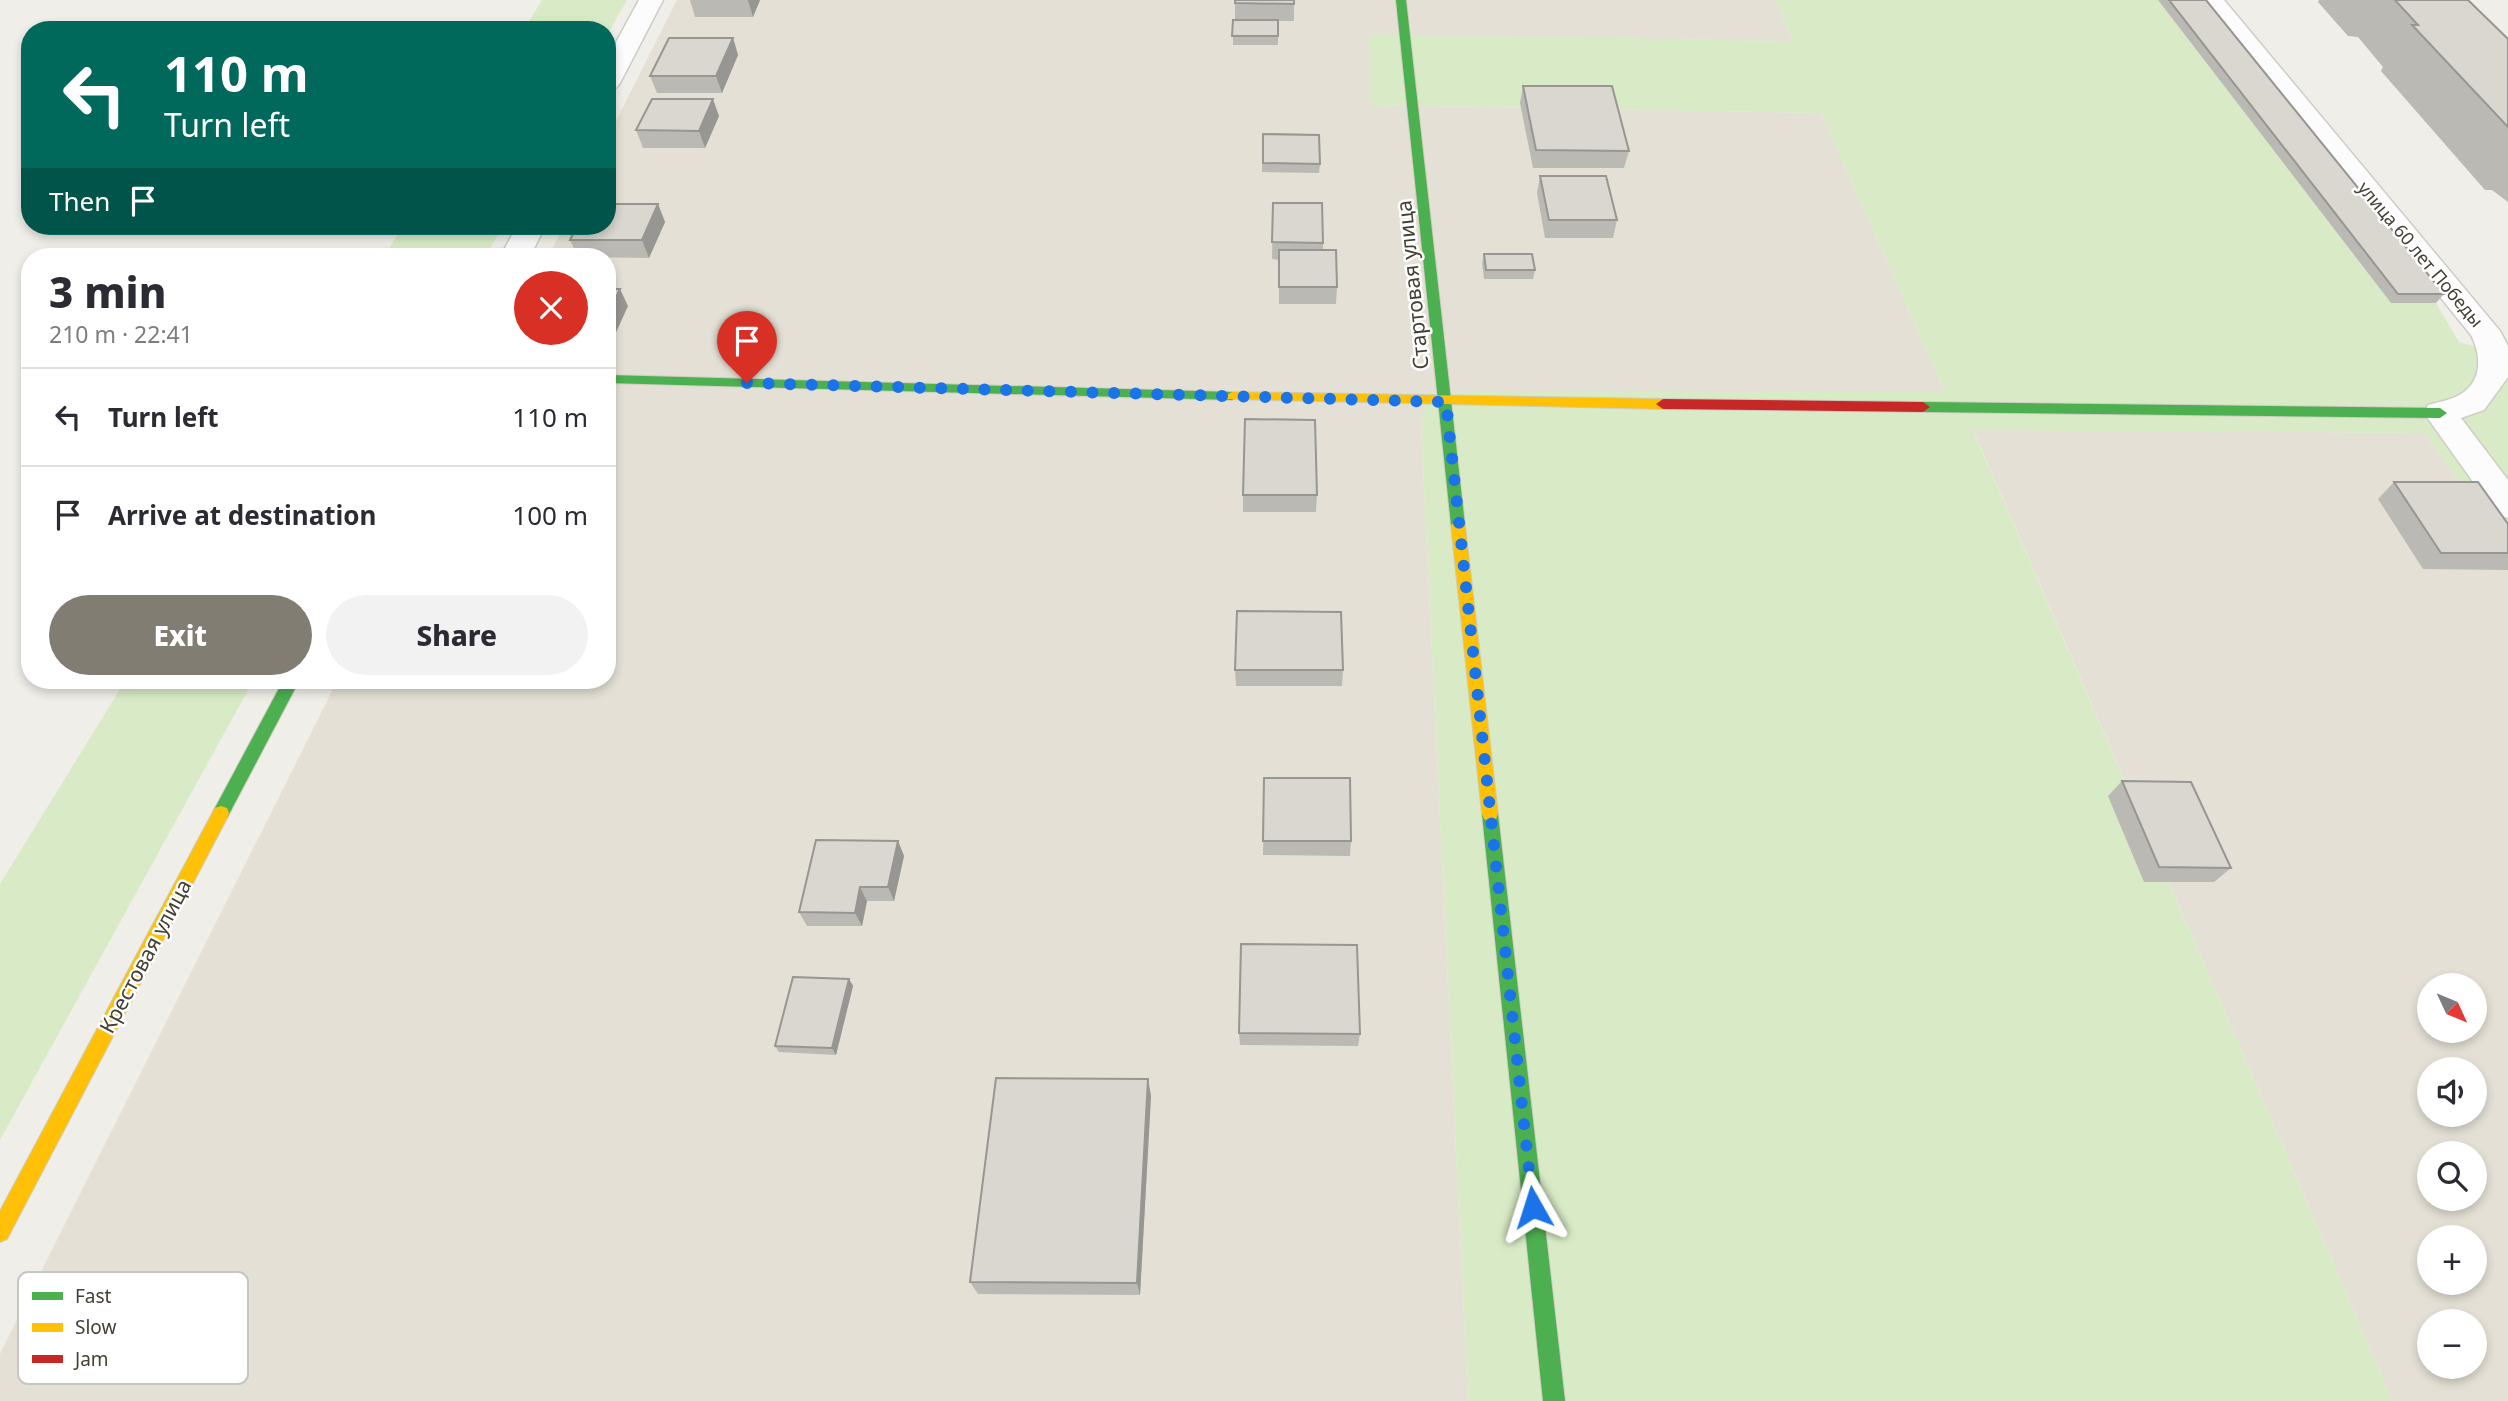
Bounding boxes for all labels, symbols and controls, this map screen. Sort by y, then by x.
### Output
text: 110 m [164,40,309,106]
icon: left [49,49,140,140]
text: Turn left [164,103,290,146]
street label: улица 60 лет Победы [2353,176,2489,332]
icon: arrive [124,182,162,220]
text: Then [49,183,110,219]
street label: Стартовая улица [1389,199,1435,371]
text: 3 min [49,263,166,320]
button: close [514,271,588,345]
pin [717,311,777,383]
text: 210 m · 22:41 [49,318,193,350]
icon: arrive [728,322,766,360]
icon: left [49,398,87,436]
text: Turn left [108,399,219,435]
text: 110 m [512,399,588,435]
icon: arrive [49,496,87,534]
text: Arrive at destination [108,497,377,533]
text: 100 m [512,497,588,533]
button: Exit [49,595,312,675]
button: Share [326,595,588,675]
street label: Крестовая улица [93,874,197,1038]
north arrow [2417,973,2487,1043]
map controls [2417,973,2487,1379]
button: sound [2417,1057,2487,1127]
button: search [2417,1141,2487,1211]
position arrow [1496,1170,1570,1244]
button: + [2417,1225,2487,1295]
legend [18,1272,248,1384]
text: Fast [75,1283,112,1309]
button: − [2417,1309,2487,1379]
text: Slow [75,1314,116,1340]
text: Jam [73,1346,109,1372]

